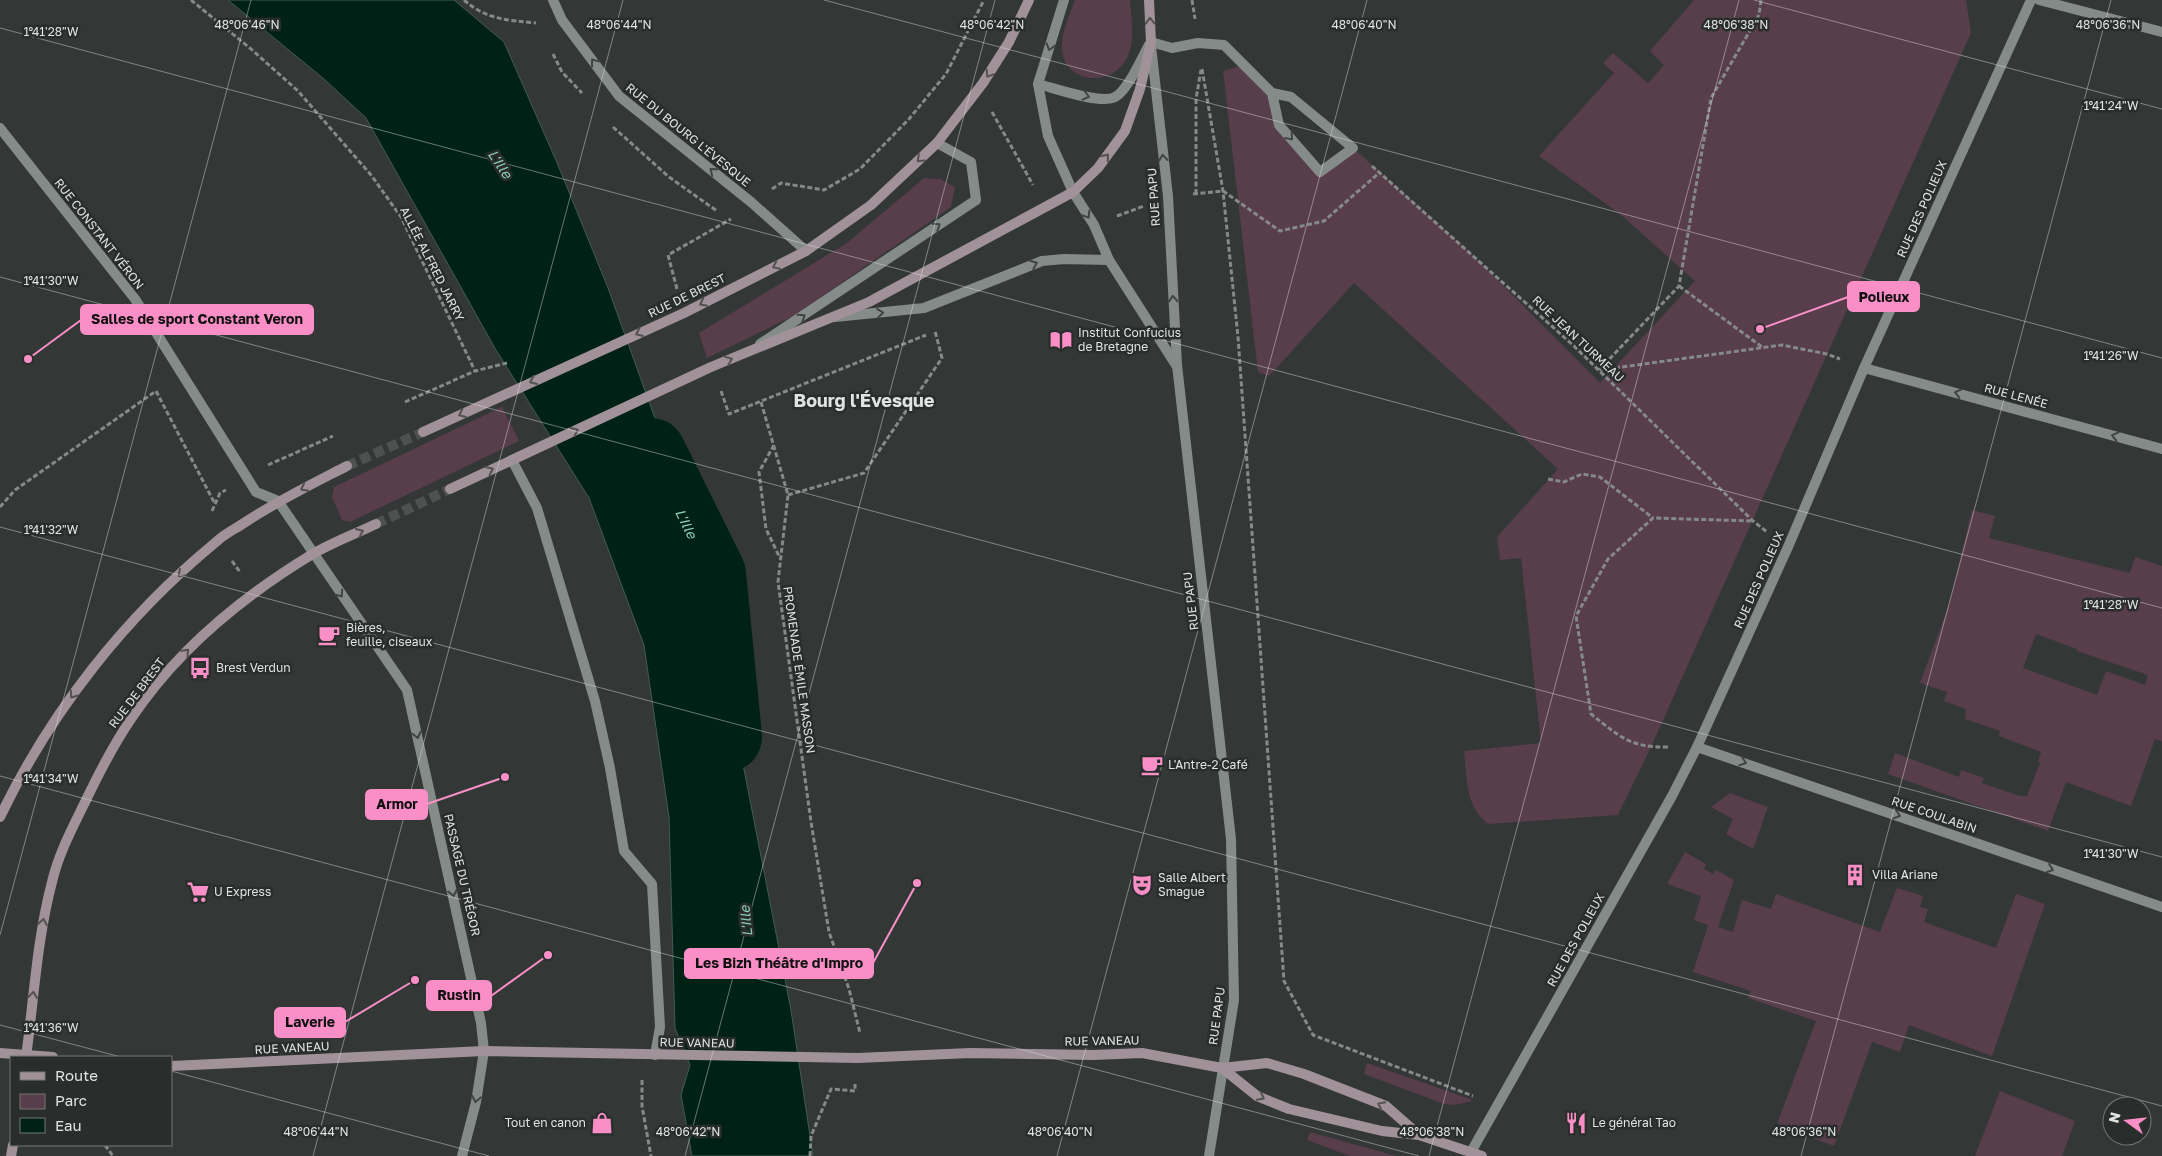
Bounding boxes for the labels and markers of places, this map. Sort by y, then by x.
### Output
callout: Polieux [1848,282,1919,311]
callout: Salles de sport Constant Veron [81,305,313,334]
place label: Institut Confucius de Bretagne [1078,325,1181,354]
library icon: Institut Confucius de Bretagne [1048,327,1074,353]
place label: Bières, feuille, ciseaux [346,620,433,649]
cafe icon: Bières, feuille, ciseaux [316,622,342,648]
bus stop icon: Brest Verdun [187,655,213,681]
place label: Brest Verdun [216,660,291,675]
cafe icon: L'Antre-2 Café [1139,752,1165,778]
place label: L'Antre-2 Café [1168,757,1248,772]
callout: Armor [366,790,427,819]
building icon: Villa Ariane [1842,862,1868,888]
place label: Villa Ariane [1872,867,1938,882]
place label: Salle Albert Smague [1158,870,1226,899]
theatre icon: Salle Albert Smague [1129,872,1155,898]
supermarket icon: U Express [185,879,211,905]
place label: U Express [214,884,271,899]
callout: Les Bizh Théâtre d'Impro [685,949,873,978]
callout: Rustin [427,981,491,1010]
callout: Laverie [275,1008,345,1037]
shop icon: Tout en canon [589,1110,615,1136]
restaurant icon: Le général Tao [1563,1110,1589,1136]
place label: Tout en canon [505,1115,586,1130]
place label: Le général Tao [1592,1115,1676,1130]

